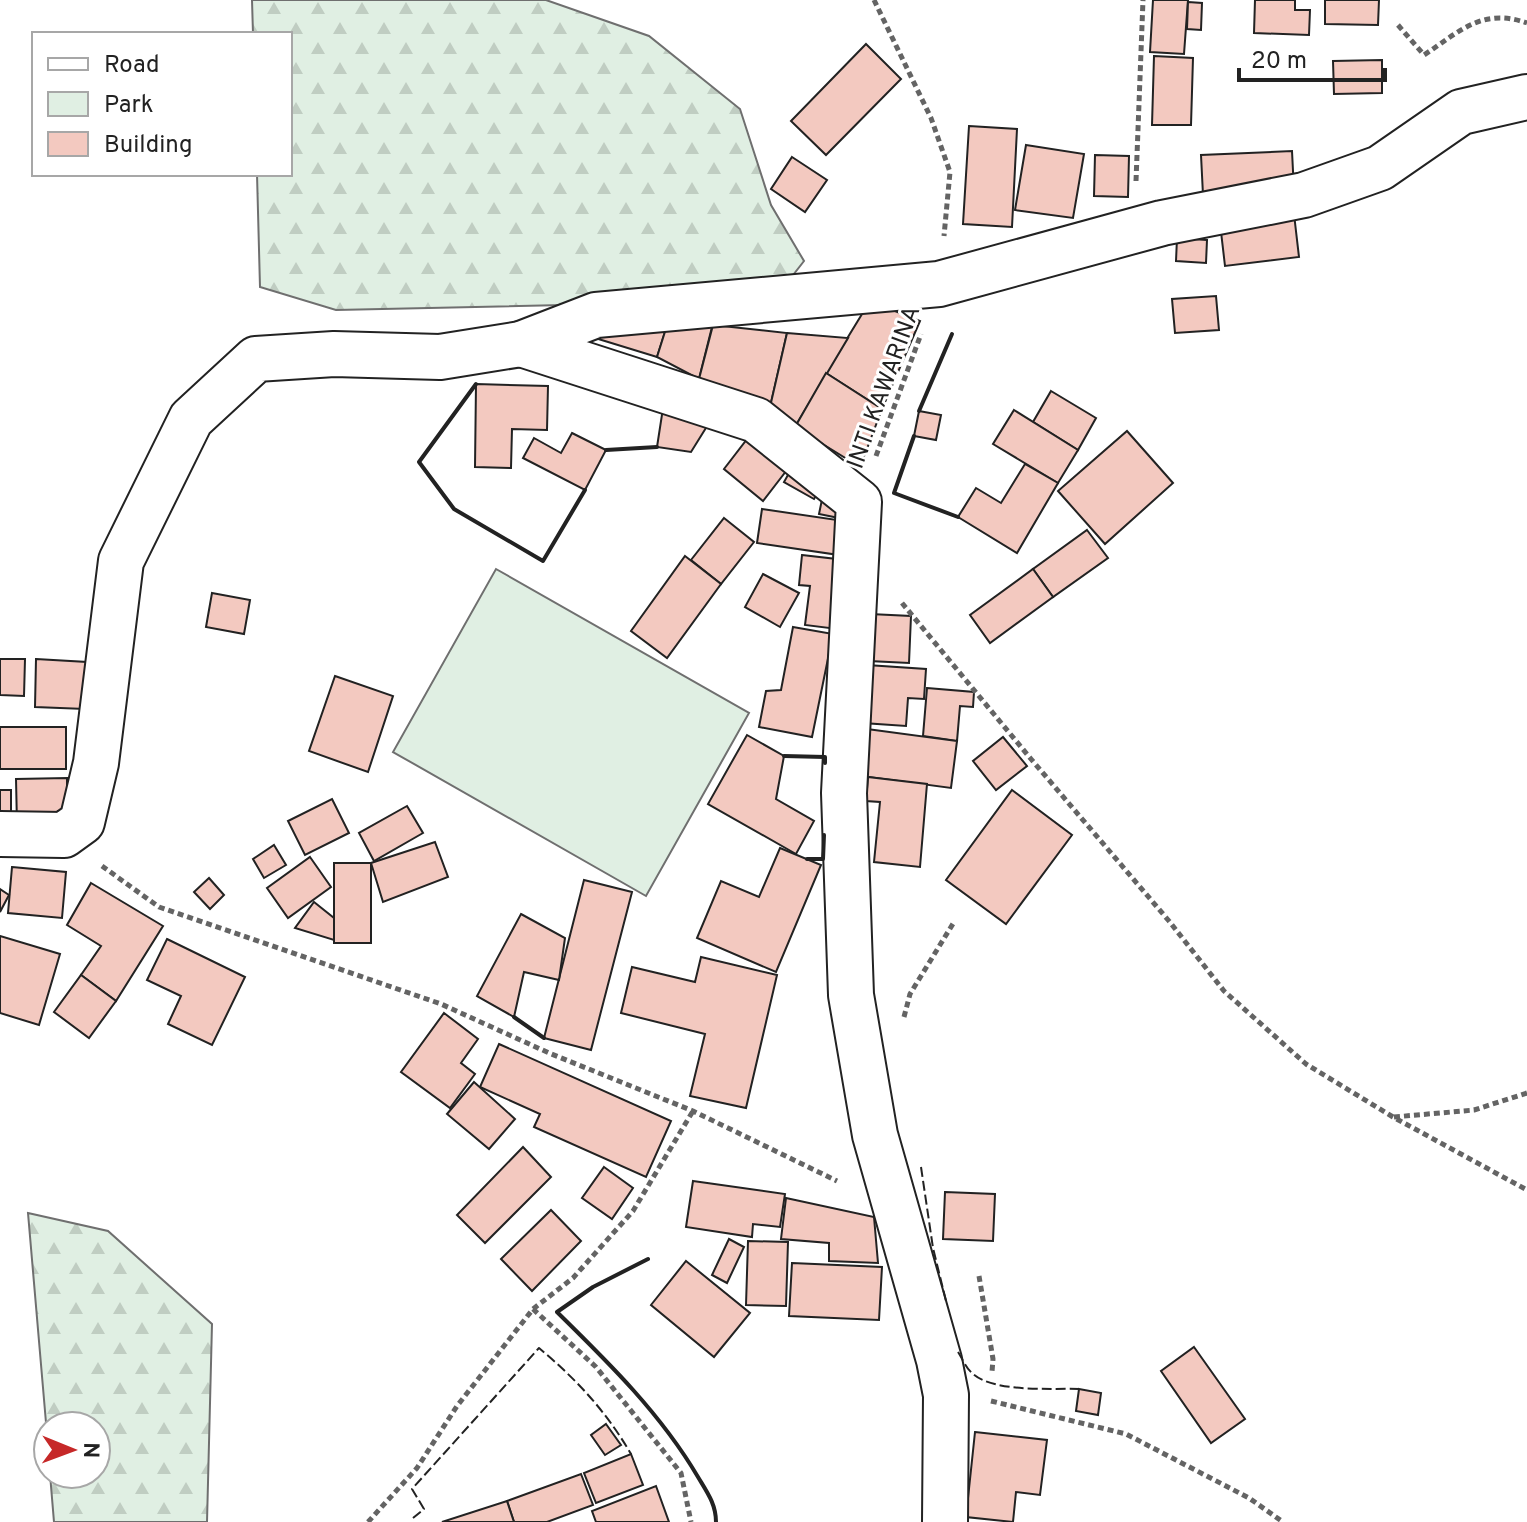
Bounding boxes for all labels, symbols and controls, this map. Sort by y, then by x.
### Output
legend [32,32,292,176]
scale bar [1239,32,1385,82]
text: 20 m [1251,47,1307,77]
text: Road [104,51,160,81]
text: Park [104,91,154,121]
text: Building [104,131,193,161]
street label: INTI KAWARINA [842,302,928,473]
north arrow [32,1410,112,1490]
text: N [76,1442,103,1458]

